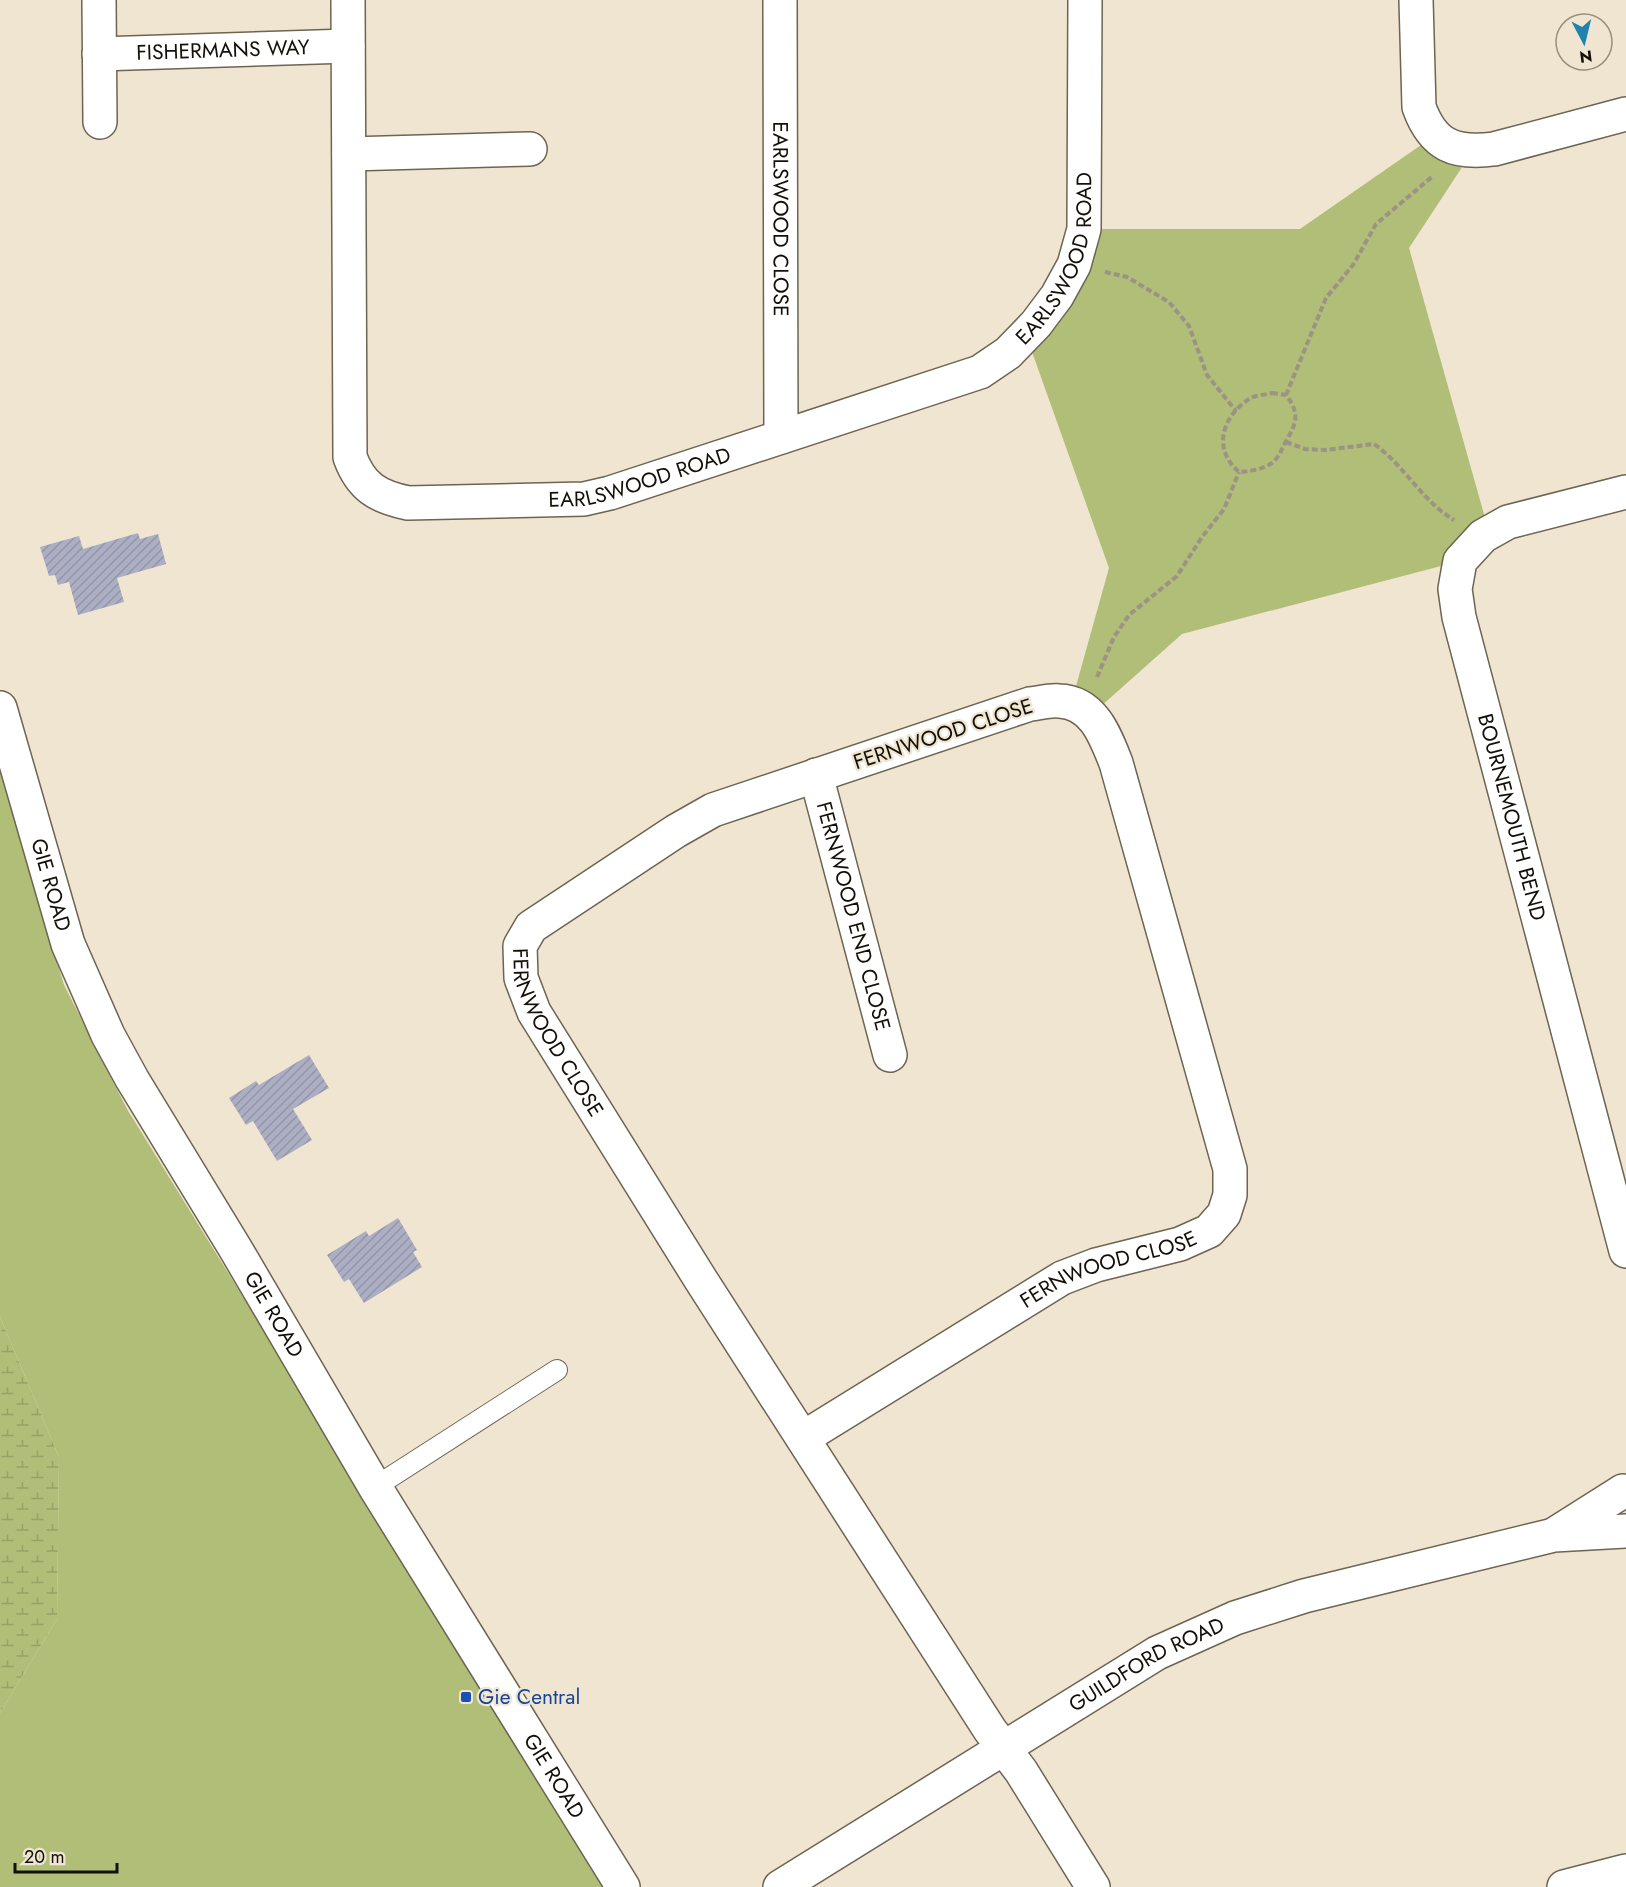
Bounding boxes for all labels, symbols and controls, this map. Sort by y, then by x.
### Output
north arrow [1554,12,1614,72]
street label: FISHERMANS WAY [136,32,310,68]
text: N [1578,44,1593,69]
street label: EARLSWOOD CLOSE [765,121,796,317]
street label: EARLSWOOD ROAD [1009,172,1099,351]
street label: EARLSWOOD ROAD [548,440,735,515]
street label: FERNWOOD CLOSE [849,691,1037,777]
street label: BOURNEMOUTH BEND [1470,710,1553,924]
street label: FERNWOOD END CLOSE [809,798,898,1034]
street label: GIE ROAD [23,835,79,935]
street label: FERNWOOD CLOSE [505,948,611,1123]
street label: FERNWOOD CLOSE [1014,1223,1202,1315]
street label: GIE ROAD [237,1266,311,1363]
street label: GUILDFORD ROAD [1063,1610,1229,1719]
place label: Gie Central [478,1682,580,1712]
marker: Gie Central [459,1690,473,1704]
street label: GIE ROAD [516,1728,592,1824]
scale bar [15,1836,117,1874]
text: 20 m [24,1844,64,1870]

